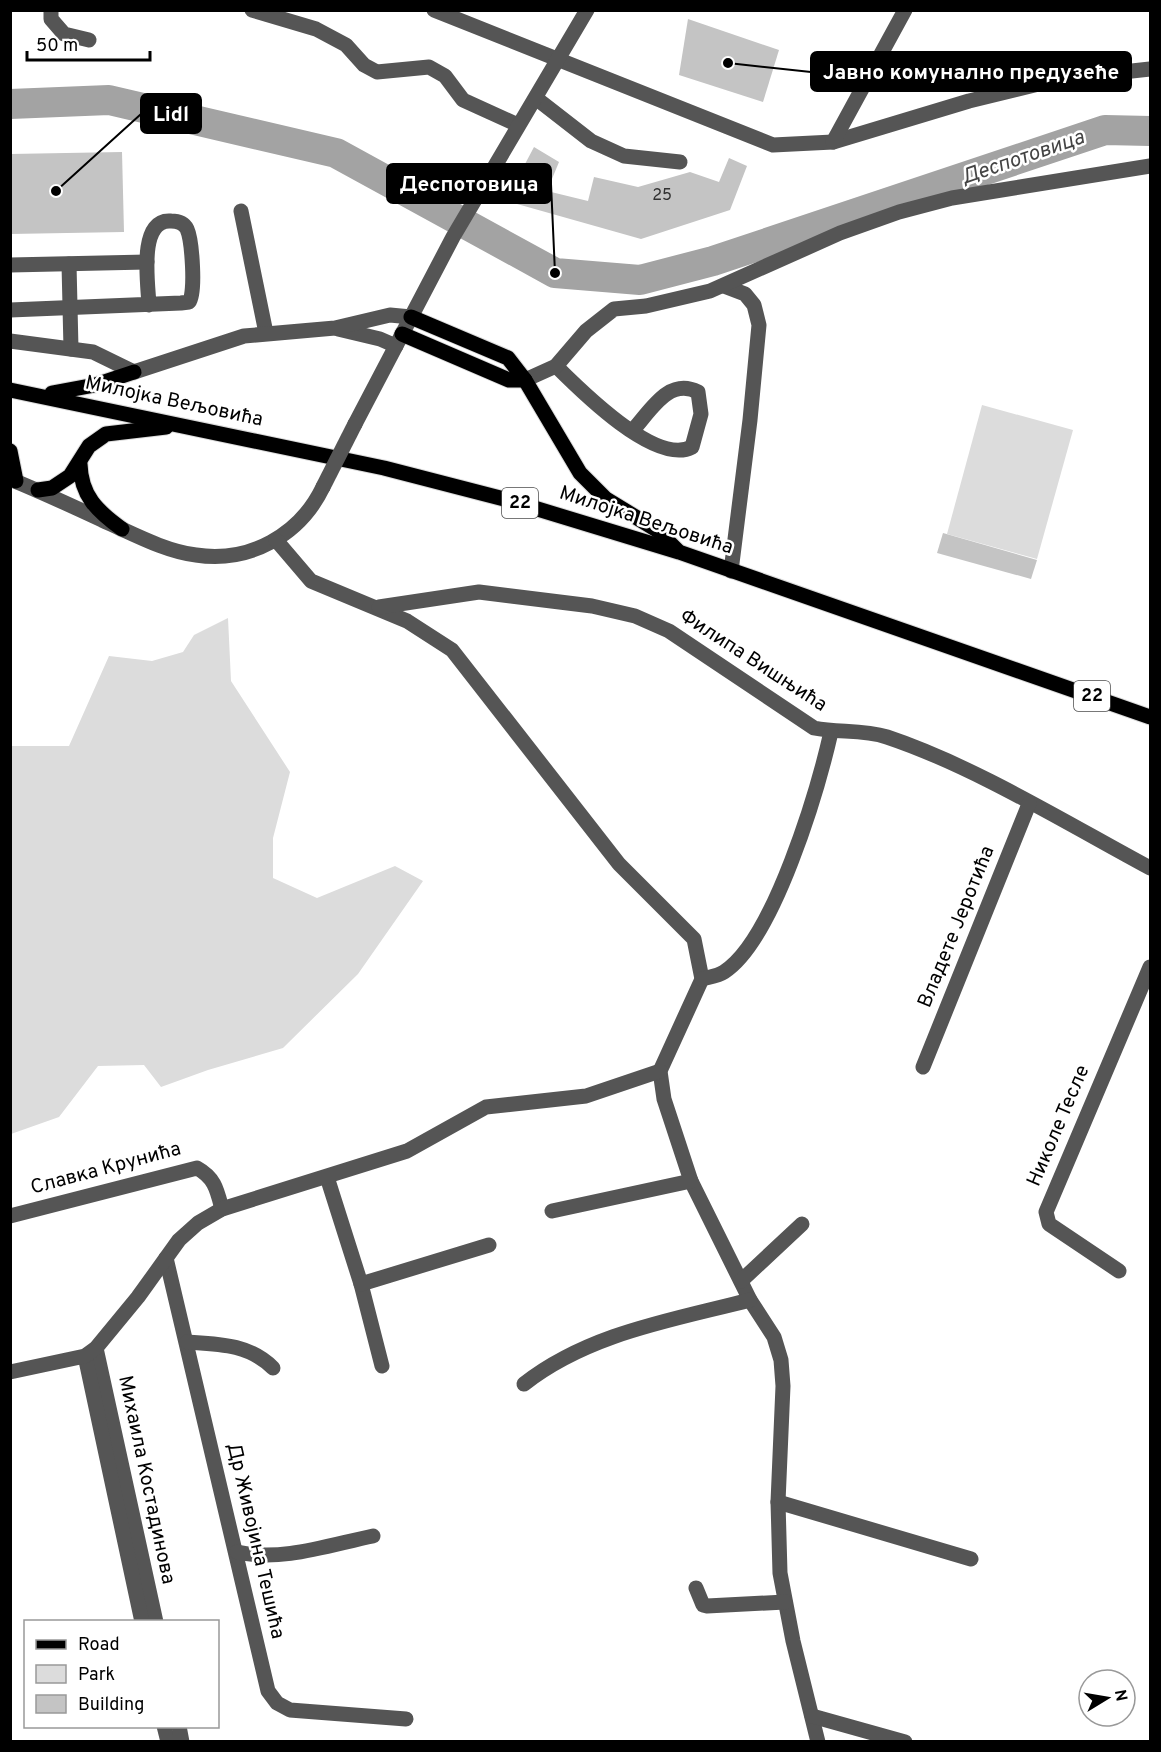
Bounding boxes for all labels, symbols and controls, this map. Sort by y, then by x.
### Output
scale bar [27,24,150,62]
text: 50 m [36,35,78,58]
callout: Јавно комунално предузеће [811,52,1131,91]
text: Јавно комунално предузеће [823,60,1119,87]
callout: Lidl [141,94,201,133]
text: Lidl [153,102,189,129]
water label: Деспотовица [958,124,1088,192]
callout: Деспотовица [387,164,551,203]
text: Деспотовица [399,172,539,199]
house number: 25 [652,186,672,206]
street label: Милојка Вељовића [83,370,265,434]
street label: Милојка Вељовића [556,481,736,561]
road number: 22 [502,488,538,518]
street label: Филипа Вишњића [674,604,832,718]
road number: 22 [1074,681,1110,711]
street label: Владете Јеротића [913,842,1001,1012]
street label: Николе Тесле [1022,1061,1096,1191]
street label: Славка Крунића [28,1136,184,1202]
street label: Михаила Костадинова [111,1373,181,1587]
street label: Др Живојина Тешића [220,1440,290,1642]
legend [24,1620,219,1728]
text: Road [78,1634,120,1657]
text: Park [78,1664,115,1687]
north arrow [1077,1668,1137,1728]
text: N [1109,1688,1131,1703]
text: Building [78,1694,144,1717]

